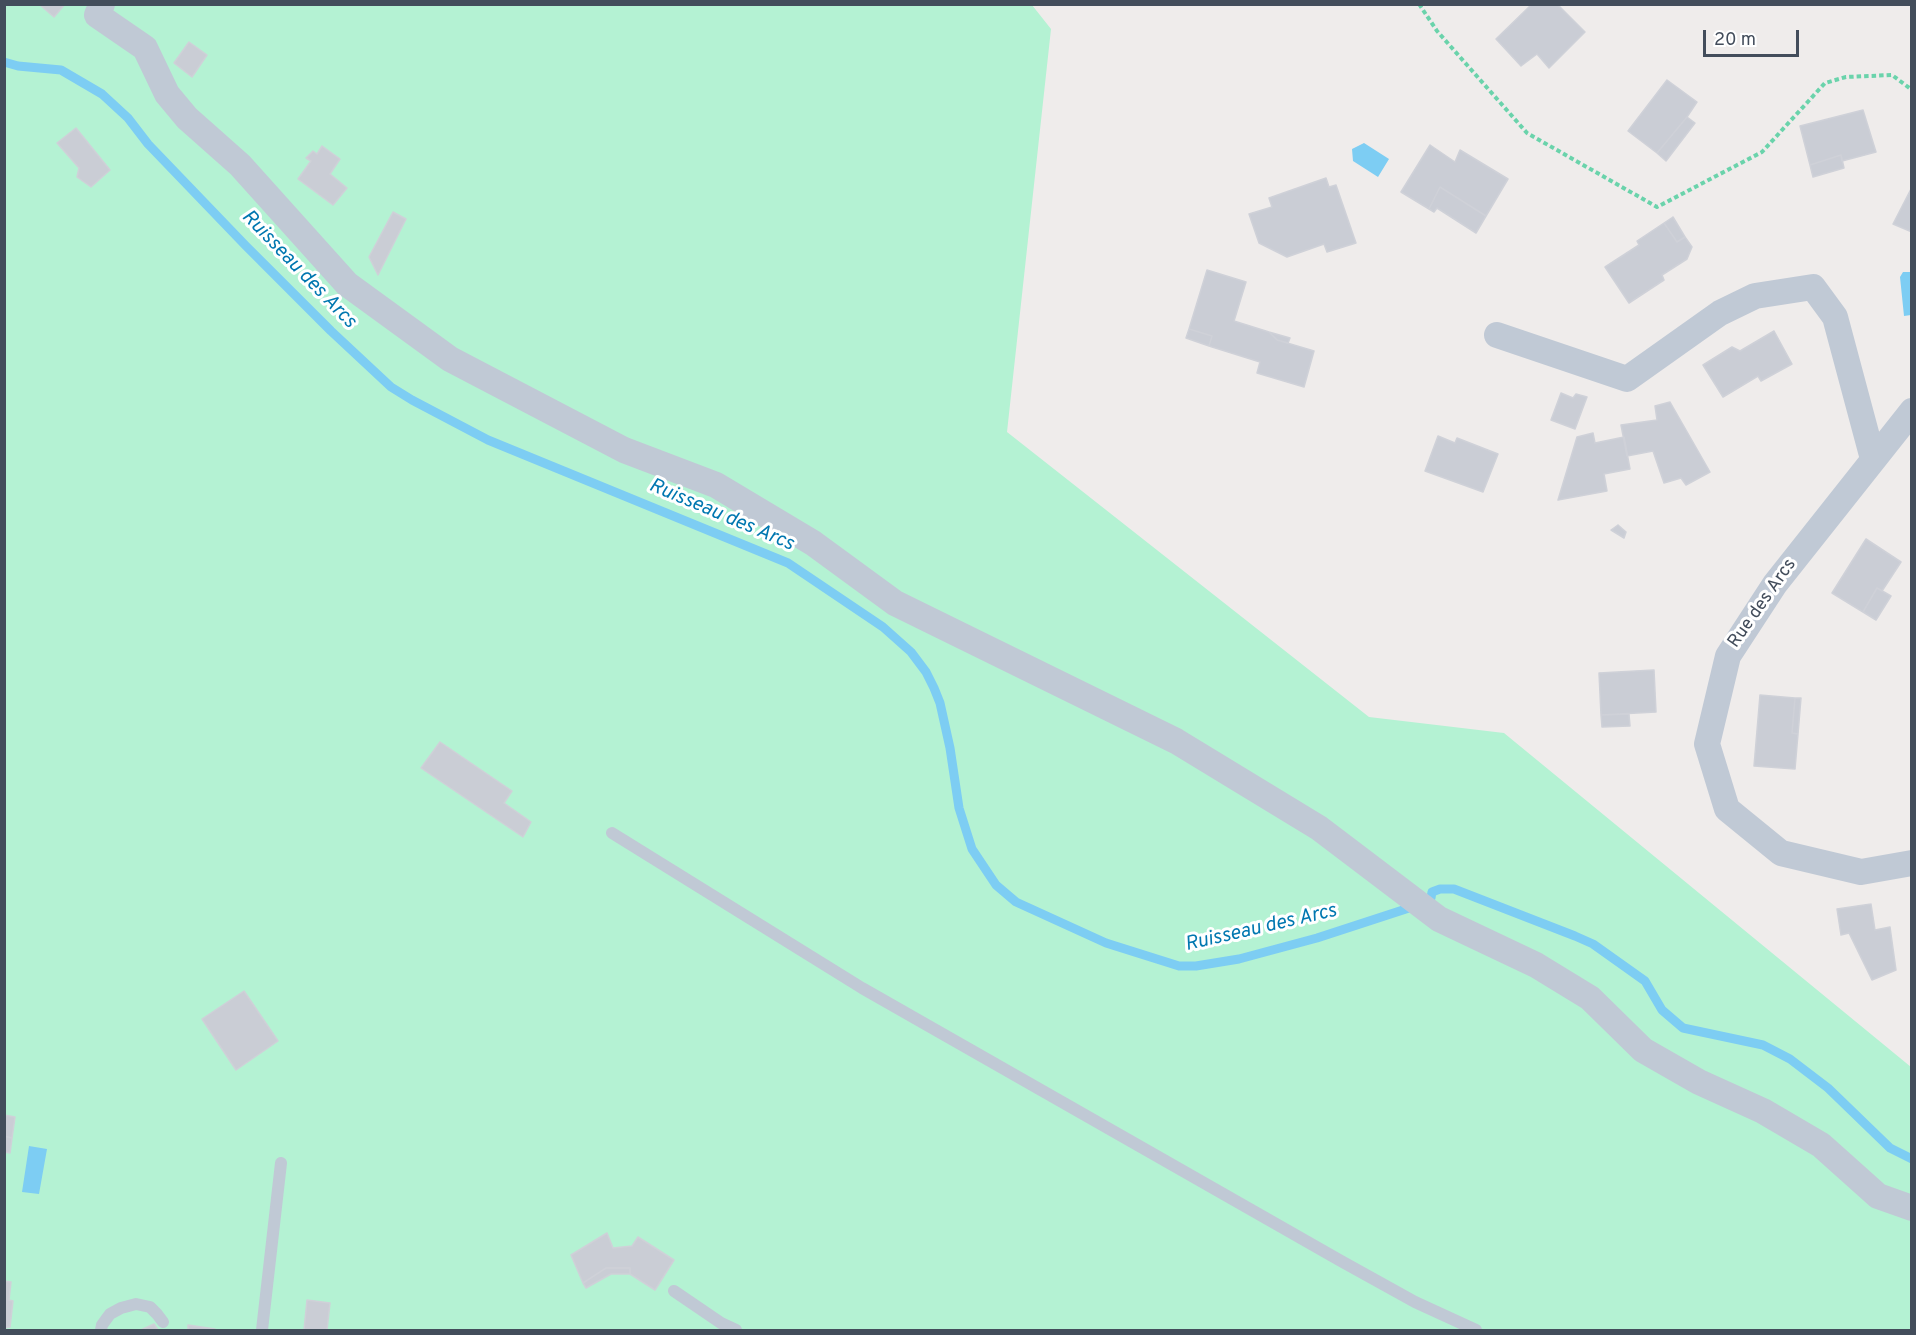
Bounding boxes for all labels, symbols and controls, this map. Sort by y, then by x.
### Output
scale bar [1706,18,1802,56]
text: 20 m [1714,29,1756,52]
water label: Ruisseau des Arcs [236,206,360,334]
water label: Ruisseau des Arcs [645,475,797,557]
street label: Rue des Arcs [1724,555,1802,653]
water label: Ruisseau des Arcs [1183,900,1339,958]

